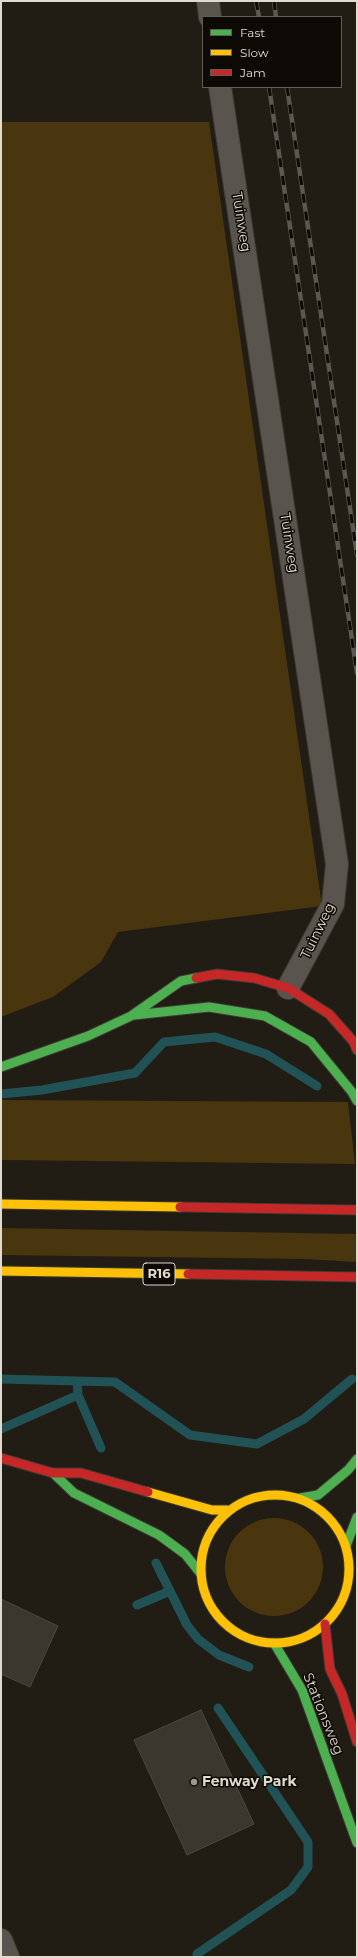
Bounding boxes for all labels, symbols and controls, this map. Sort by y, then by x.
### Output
legend [202,16,342,88]
text: Fast [240,25,265,40]
text: Slow [240,45,269,60]
text: Jam [240,65,266,80]
street label: Tuinweg [228,191,254,253]
street label: Tuinweg [276,512,302,574]
street label: Tuinweg [297,900,339,962]
road number: R16 [143,1263,175,1285]
street label: Stationsweg [299,1671,347,1757]
place label: Fenway Park [202,1774,297,1790]
marker: Fenway Park [189,1777,199,1787]

